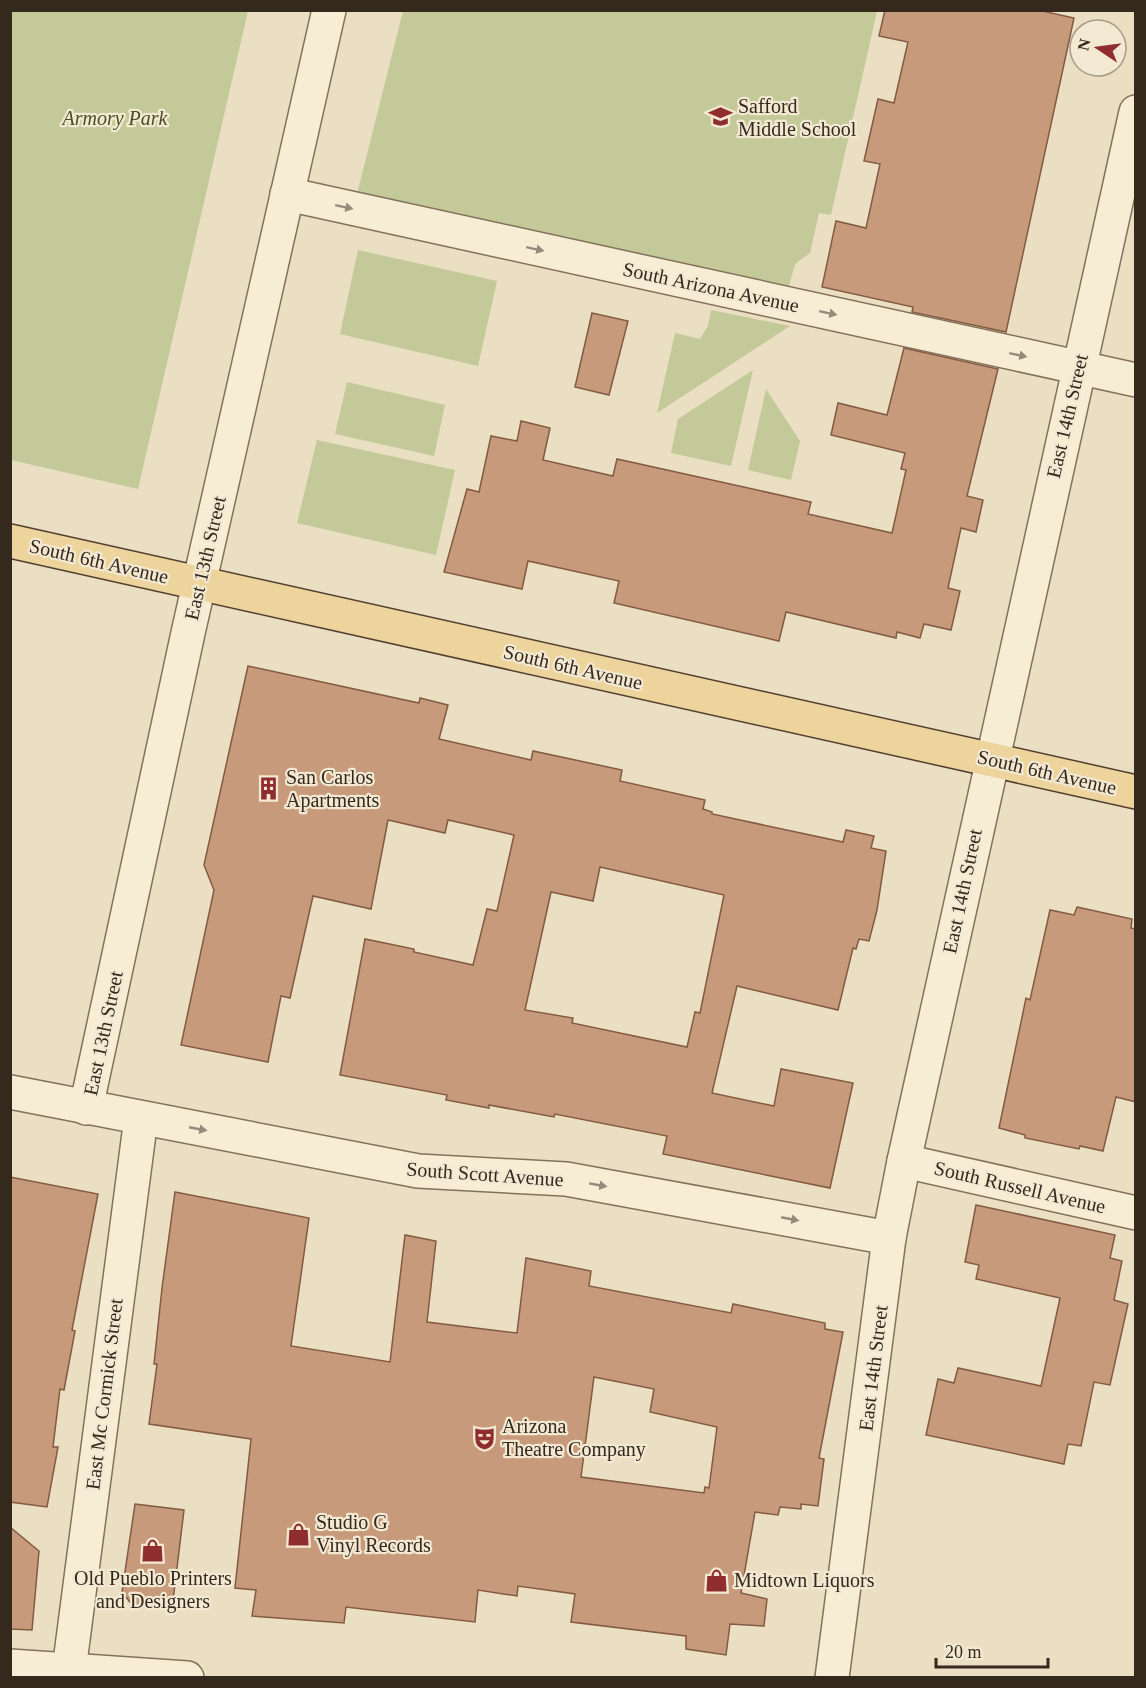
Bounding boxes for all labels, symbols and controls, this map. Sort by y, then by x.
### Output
north arrow [1068,18,1128,78]
text: N [1074,37,1094,52]
place label: Safford Middle School [738,95,857,140]
school or university icon: Safford Middle School [707,104,733,130]
park label: Armory Park [61,107,169,130]
one-way arrow [335,203,354,212]
one-way arrow [525,244,544,254]
street label: South Arizona Avenue [621,258,801,316]
one-way arrow [818,308,837,318]
one-way arrow [1009,350,1027,360]
street label: East 14th Street [1042,351,1092,480]
street label: East 13th Street [180,493,230,622]
street label: South 6th Avenue [27,534,171,588]
street label: South 6th Avenue [501,640,645,694]
street label: South 6th Avenue [975,745,1119,799]
place label: San Carlos Apartments [286,766,380,812]
building icon: San Carlos Apartments [255,775,281,801]
street label: East 14th Street [938,826,986,955]
street label: East 13th Street [79,968,127,1097]
one-way arrow [189,1125,208,1134]
street label: South Russell Avenue [932,1157,1108,1217]
street label: South Scott Avenue [406,1158,564,1190]
one-way arrow [589,1180,608,1189]
one-way arrow [781,1215,800,1224]
street label: East Mc Cormick Street [81,1297,127,1491]
street label: East 14th Street [854,1303,892,1432]
place label: Arizona Theatre Company [502,1415,646,1461]
theatre icon: Arizona Theatre Company [471,1425,497,1451]
place label: Studio G Vinyl Records [316,1511,431,1557]
shop icon: Studio G Vinyl Records [285,1521,311,1547]
shop icon: Old Pueblo Printers and Designers [140,1538,166,1564]
place label: Old Pueblo Printers and Designers [74,1567,232,1613]
shop icon: Midtown Liquors [703,1567,729,1593]
place label: Midtown Liquors [734,1569,875,1592]
scale bar [936,1631,1048,1669]
text: 20 m [945,1642,982,1662]

